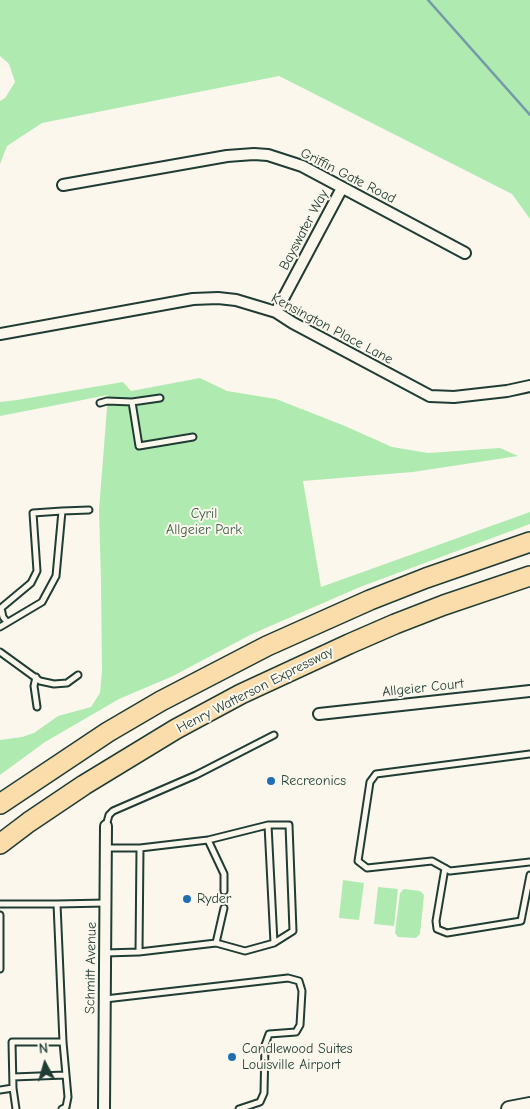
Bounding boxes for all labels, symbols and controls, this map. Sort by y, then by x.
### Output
street label: Griffin Gate Road [297,145,399,207]
street label: Bayswater Way [276,187,332,273]
street label: Kensington Place Lane [268,290,396,368]
park label: Cyril Allgeier Park [166,506,242,538]
street label: Henry Watterson Expressway [174,643,336,737]
street label: Allgeier Court [381,675,465,701]
place label: Recreonics [281,773,346,789]
marker: Recreonics [265,775,277,787]
place label: Ryder [197,891,231,907]
marker: Ryder [181,893,193,905]
street label: Schmitt Avenue [82,922,100,1014]
north arrow [20,1039,70,1089]
text: N [38,1040,49,1058]
place label: Candlewood Suites Louisville Airport [242,1041,353,1074]
marker: Candlewood Suites Louisville Airport [226,1051,238,1063]

